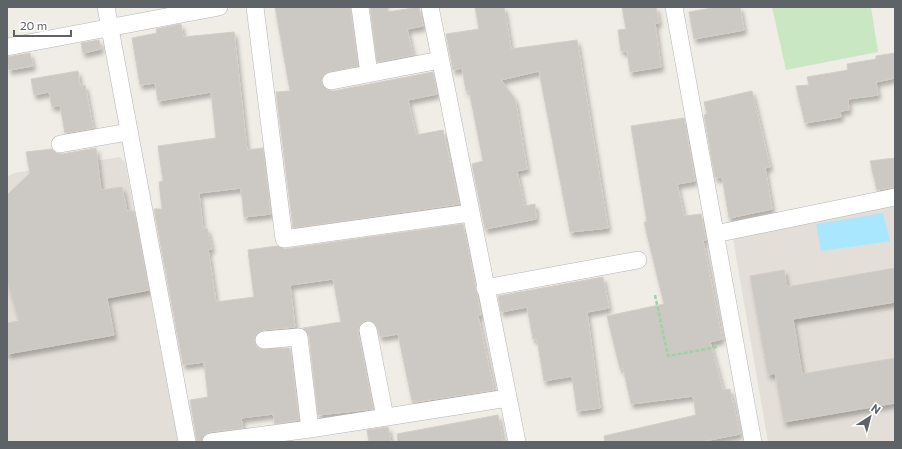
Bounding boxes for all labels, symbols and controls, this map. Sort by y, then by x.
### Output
scale bar [14,12,71,38]
text: 20 m [20,18,47,32]
north arrow [850,397,890,437]
text: N [869,401,883,416]

